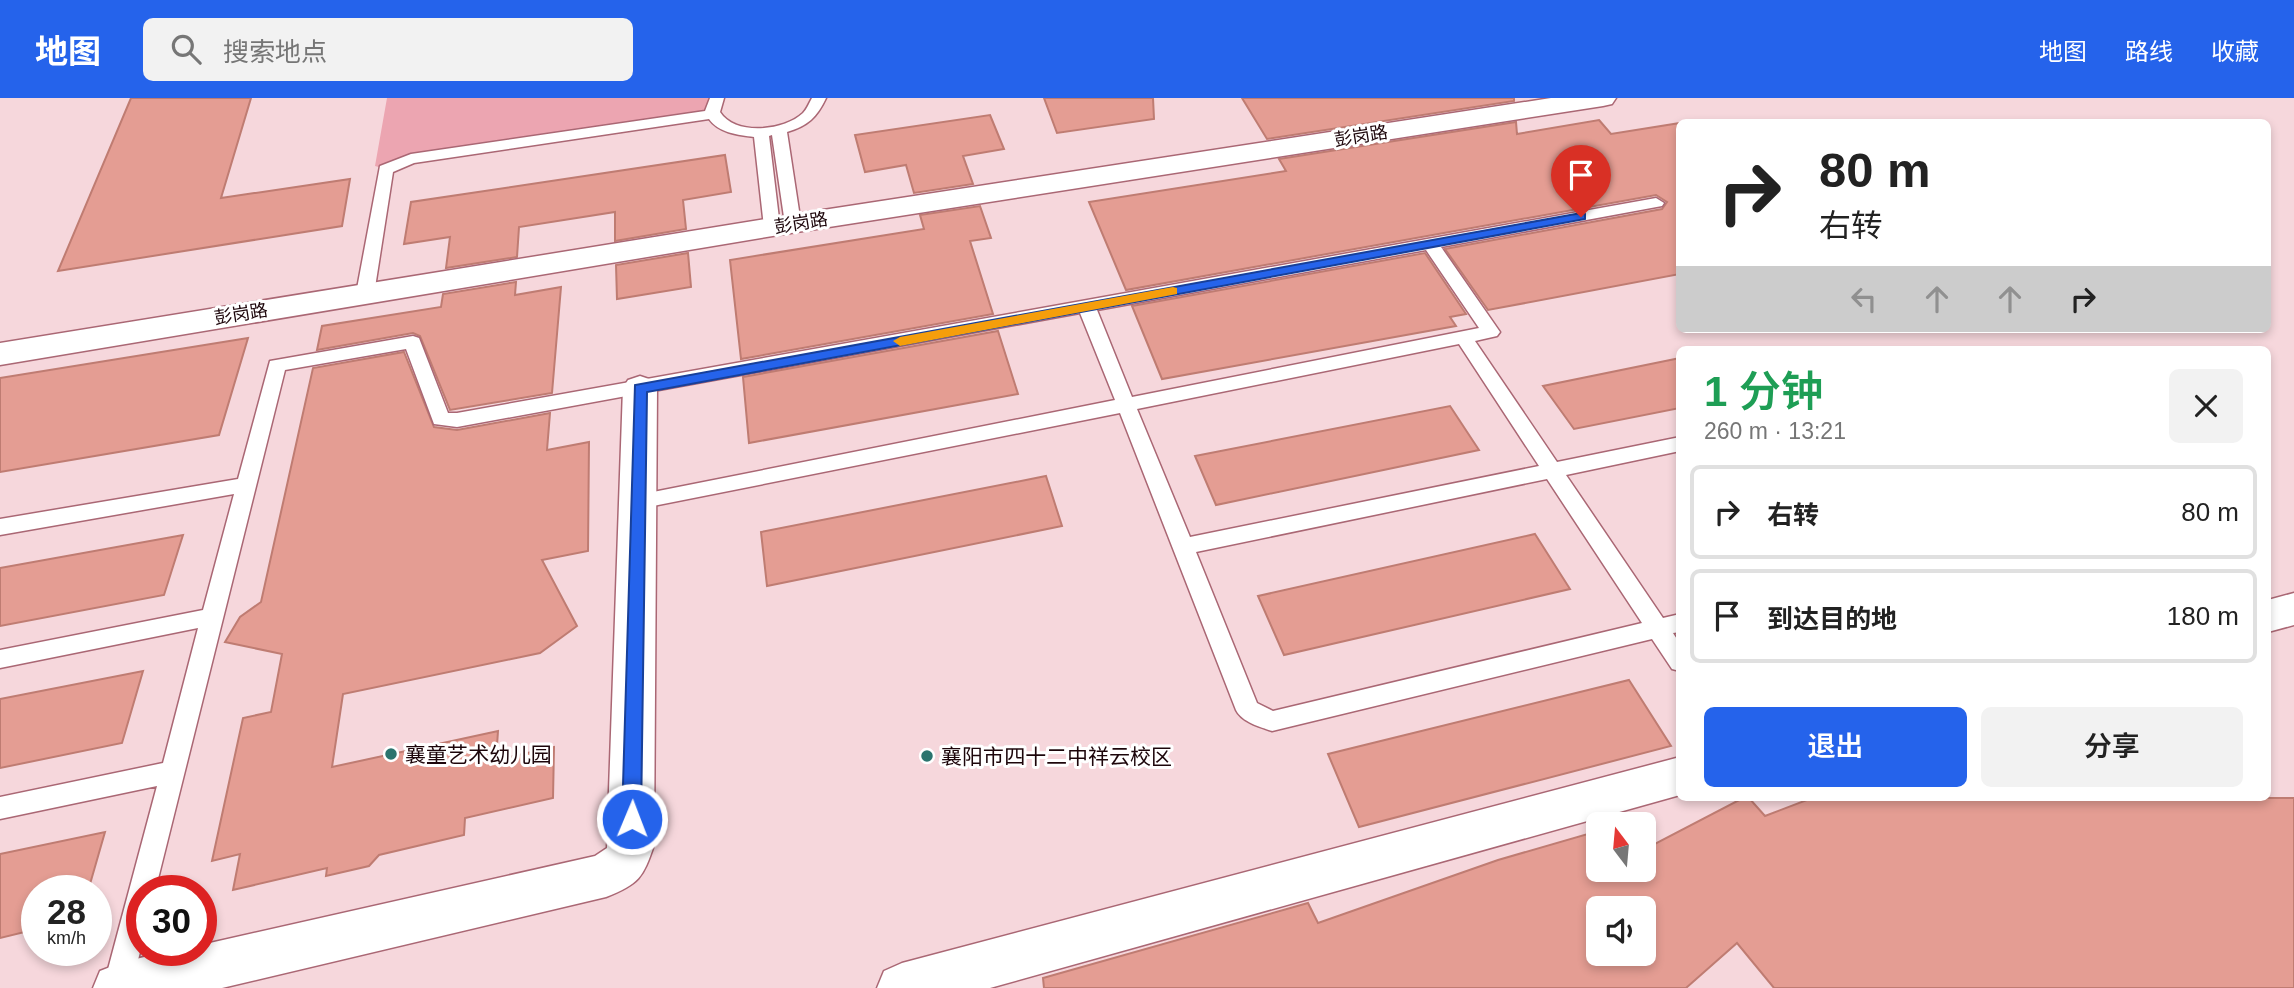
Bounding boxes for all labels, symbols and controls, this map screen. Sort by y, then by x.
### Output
search box [143,18,633,81]
icon: search [167,30,205,68]
text: 地图 [35,33,101,70]
text: 搜索地点 [223,37,327,67]
text: 地图 [2039,38,2087,65]
text: 路线 [2125,38,2173,65]
text: 收藏 [2211,38,2259,65]
street label: 彭岗路 [1333,122,1389,150]
text: 80 m [1819,143,1931,197]
pin [1551,145,1611,217]
icon: right [1704,147,1795,238]
icon: arrive [1562,156,1600,194]
text: 右转 [1819,208,1883,244]
street label: 彭岗路 [773,209,829,237]
icon: left [1845,280,1883,318]
icon: ahead [1918,280,1956,318]
icon: ahead [1991,280,2029,318]
icon: right [2064,280,2102,318]
street label: 彭岗路 [213,300,269,328]
text: 1 分钟 [1704,368,1823,415]
button: close [2169,369,2243,443]
text: 260 m · 13:21 [1704,418,1846,444]
icon: right [1708,493,1746,531]
text: 80 m [2181,497,2239,527]
text: 右转 [1767,500,1819,530]
icon: arrive [1708,597,1746,635]
text: 180 m [2167,601,2239,631]
text: 到达目的地 [1767,604,1897,634]
button: 退出 [1704,707,1967,787]
button: 分享 [1981,707,2243,787]
place label: 襄童艺术幼儿园 [405,743,552,766]
place label: 襄阳市四十二中祥云校区 [941,745,1172,768]
marker: 襄童艺术幼儿园 [383,746,399,762]
marker: 襄阳市四十二中祥云校区 [919,748,935,764]
position arrow [595,782,669,856]
north arrow [1586,812,1656,882]
map controls [1586,812,1656,966]
speed limit sign: 30 [126,875,217,966]
text: 28 [47,892,86,931]
button: sound [1586,896,1656,966]
text: km/h [47,928,86,948]

